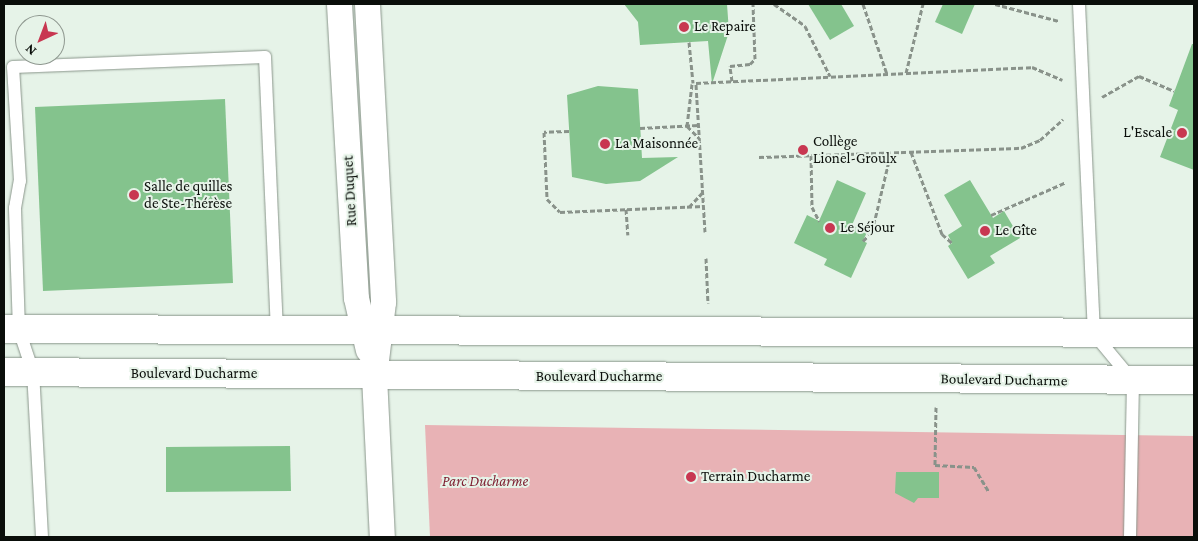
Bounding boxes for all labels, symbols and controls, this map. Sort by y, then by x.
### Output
north arrow [15,15,65,65]
place label: Le Repaire [694,18,756,36]
marker: Le Repaire [678,21,690,33]
text: N [22,41,39,59]
place label: L'Escale [1123,124,1172,142]
marker: L'Escale [1176,127,1188,139]
place label: Collège Lionel-Groulx [813,132,897,167]
place label: La Maisonnée [615,135,698,153]
marker: La Maisonnée [599,138,611,150]
marker: Collège Lionel-Groulx [797,144,809,156]
street label: Rue Duquet [339,155,361,227]
place label: Salle de quilles de Ste-Thérèse [144,177,232,212]
marker: Salle de quilles de Ste-Thérèse [128,189,140,201]
place label: Le Séjour [840,219,895,237]
marker: Le Séjour [824,222,836,234]
place label: Le Gîte [995,222,1037,240]
marker: Le Gîte [979,225,991,237]
street label: Boulevard Ducharme [131,365,257,383]
street label: Boulevard Ducharme [536,368,662,386]
street label: Boulevard Ducharme [941,370,1067,390]
place label: Terrain Ducharme [701,468,810,486]
marker: Terrain Ducharme [685,471,697,483]
park label: Parc Ducharme [442,473,528,491]

